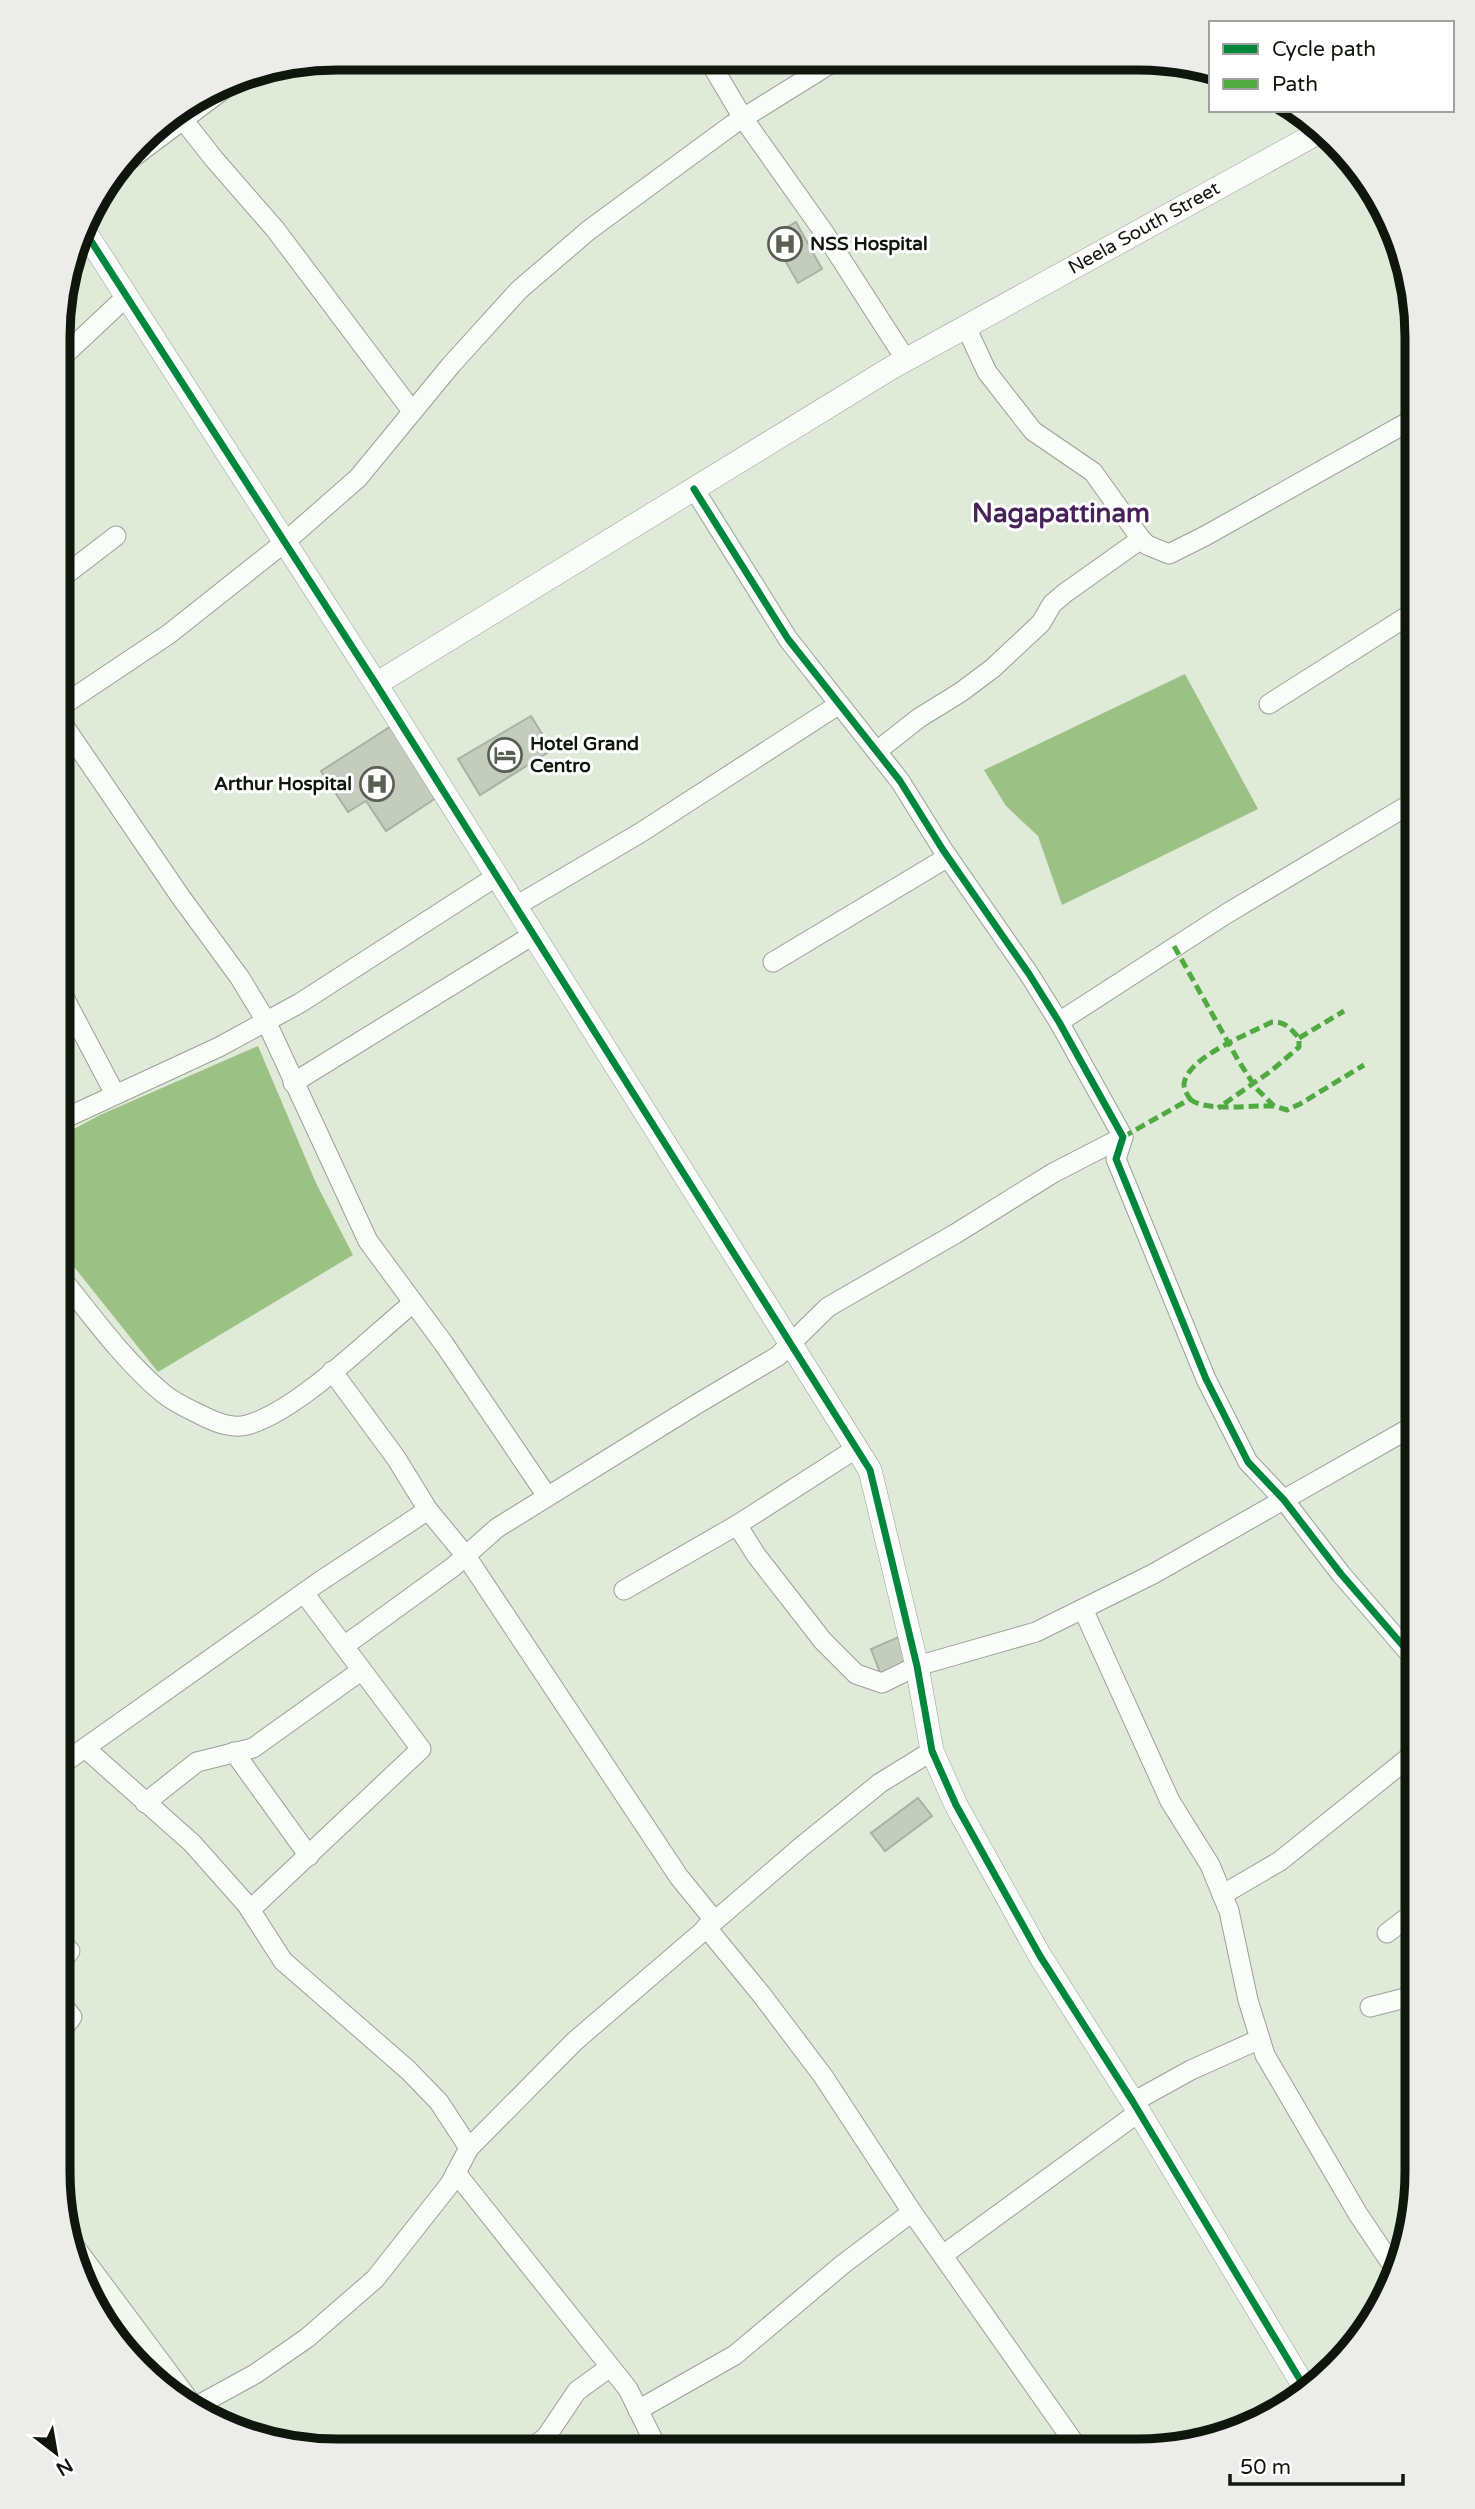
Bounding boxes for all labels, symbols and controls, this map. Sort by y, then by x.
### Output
legend [1209,21,1454,112]
text: Cycle path [1272,37,1376,62]
text: Path [1272,72,1318,97]
street label: Neela South Street [1064,177,1224,279]
hospital icon: NSS Hospital [766,225,804,263]
place label: NSS Hospital [810,233,928,256]
district label: Nagapattinam [972,498,1150,529]
place label: Hotel Grand Centro [530,733,639,777]
hotel icon: Hotel Grand Centro [486,736,524,774]
hospital icon: Arthur Hospital [358,765,396,803]
place label: Arthur Hospital [214,773,352,796]
north arrow [21,2418,91,2488]
scale bar [1230,2442,1403,2486]
text: N [52,2453,76,2480]
text: 50 m [1240,2455,1291,2480]

